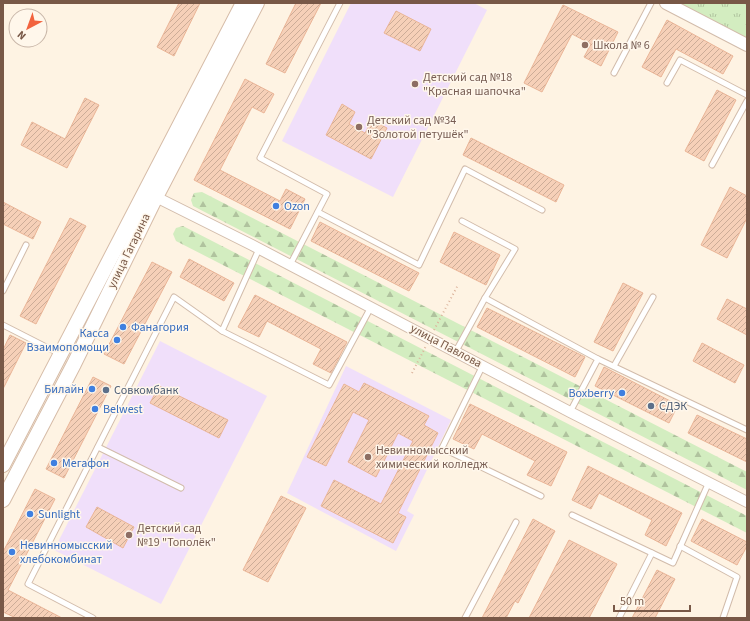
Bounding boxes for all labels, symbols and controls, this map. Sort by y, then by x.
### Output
north arrow [8,8,48,48]
text: N [14,27,29,43]
place label: Школа № 6 [593,37,650,54]
marker: Школа № 6 [580,40,590,50]
place label: Детский сад №18 "Красная шапочка" [423,69,526,100]
marker: Детский сад №18 "Красная шапочка" [410,79,420,89]
place label: Детский сад №34 "Золотой петушёк" [367,112,469,143]
marker: Детский сад №34 "Золотой петушёк" [354,122,364,132]
place label: Ozon [284,198,310,215]
marker: Ozon [271,201,281,211]
street label: улица Гагарина [103,211,155,291]
place label: Фанагория [131,319,189,336]
street label: улица Павлова [407,320,485,372]
marker: Фанагория [118,322,128,332]
place label: Касса Взаимопомощи [27,325,109,356]
marker: Касса Взаимопомощи [112,335,122,345]
place label: Билайн [44,381,84,398]
place label: Совкомбанк [114,382,178,399]
marker: Билайн [87,384,97,394]
marker: Совкомбанк [101,385,111,395]
place label: Boxberry [568,385,614,402]
marker: Boxberry [617,388,627,398]
place label: СДЭК [659,398,687,415]
place label: Belwest [103,401,142,418]
marker: СДЭК [646,401,656,411]
marker: Belwest [90,404,100,414]
place label: Невинномысский химический колледж [376,442,488,473]
marker: Невинномысский химический колледж [363,452,373,462]
place label: Мегафон [62,455,109,472]
marker: Мегафон [49,458,59,468]
place label: Sunlight [38,506,80,523]
marker: Sunlight [25,509,35,519]
place label: Детский сад №19 "Тополёк" [137,520,216,551]
marker: Детский сад №19 "Тополёк" [124,530,134,540]
place label: Невинномысский хлебокомбинат [20,537,113,568]
marker: Невинномысский хлебокомбинат [7,547,17,557]
scale bar [614,587,690,613]
text: 50 m [620,593,644,610]

